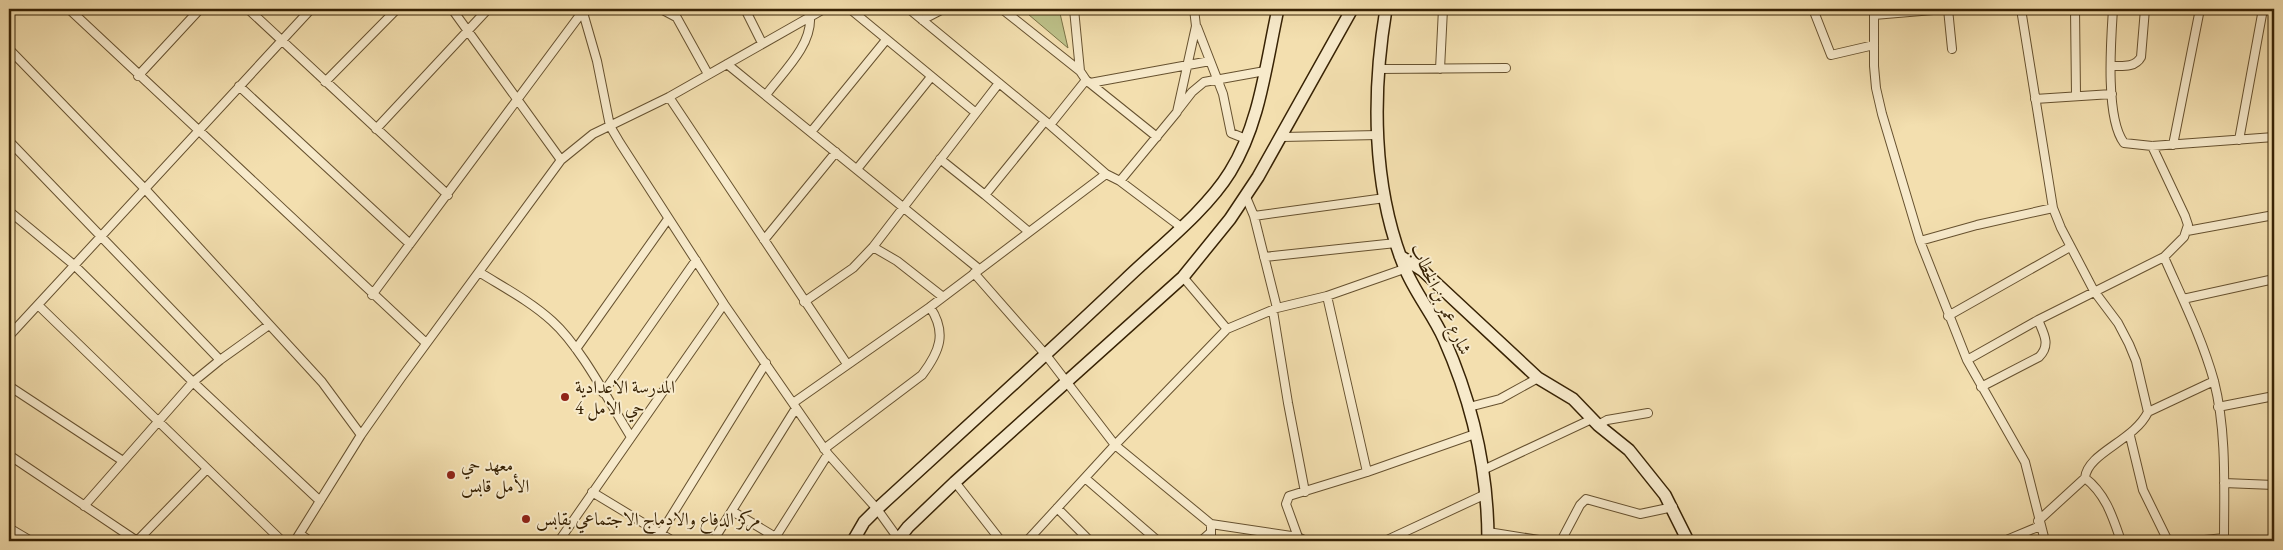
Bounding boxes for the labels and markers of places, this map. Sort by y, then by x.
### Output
place label: المدرسة الاعدادية حي الامل 4 [575,375,675,423]
marker: المدرسة الاعدادية حي الامل 4 [559,391,571,403]
place label: معهد حي الأمل قابس [461,453,529,499]
marker: معهد حي الأمل قابس [445,469,457,481]
place label: مركز الدفاع والادماج الاجتماعي بقابس [536,507,760,535]
marker: مركز الدفاع والادماج الاجتماعي بقابس [520,513,532,525]

